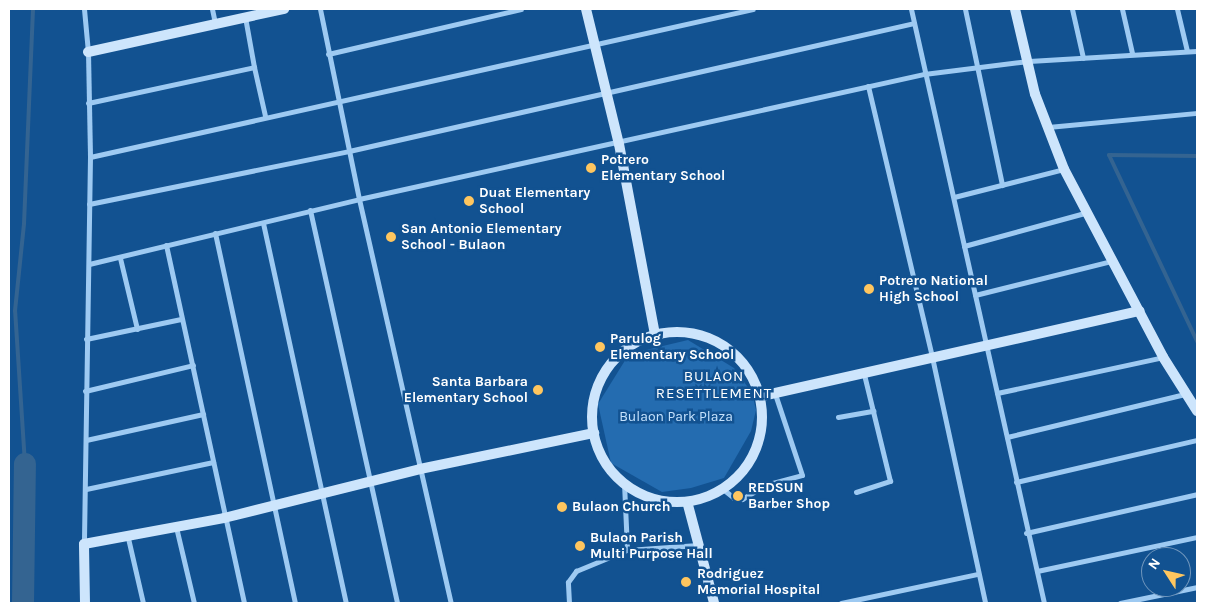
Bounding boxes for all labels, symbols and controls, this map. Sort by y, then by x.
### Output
place label: Potrero Elementary School [601,152,725,184]
marker: Potrero Elementary School [585,162,597,174]
place label: Duat Elementary School [479,185,590,218]
marker: Duat Elementary School [463,195,475,207]
place label: San Antonio Elementary School - Bulaon [401,221,562,253]
marker: San Antonio Elementary School - Bulaon [385,231,397,243]
place label: Potrero National High School [879,273,988,306]
marker: Potrero National High School [863,283,875,295]
place label: Parulog Elementary School [610,331,734,364]
marker: Parulog Elementary School [594,341,606,353]
district label: BULAON RESETTLEMENT [654,367,774,402]
place label: Santa Barbara Elementary School [404,374,528,407]
marker: Santa Barbara Elementary School [532,384,544,396]
park label: Bulaon Park Plaza [619,409,733,425]
place label: REDSUN Barber Shop [748,480,830,512]
marker: REDSUN Barber Shop [732,490,744,502]
place label: Bulaon Church [572,499,670,515]
marker: Bulaon Church [556,501,568,513]
place label: Bulaon Parish Multi Purpose Hall [590,530,713,562]
marker: Bulaon Parish Multi Purpose Hall [574,540,586,552]
north arrow [1141,547,1191,597]
text: N [1144,555,1164,573]
place label: Rodriguez Memorial Hospital [697,566,820,598]
marker: Rodriguez Memorial Hospital [679,575,693,589]

